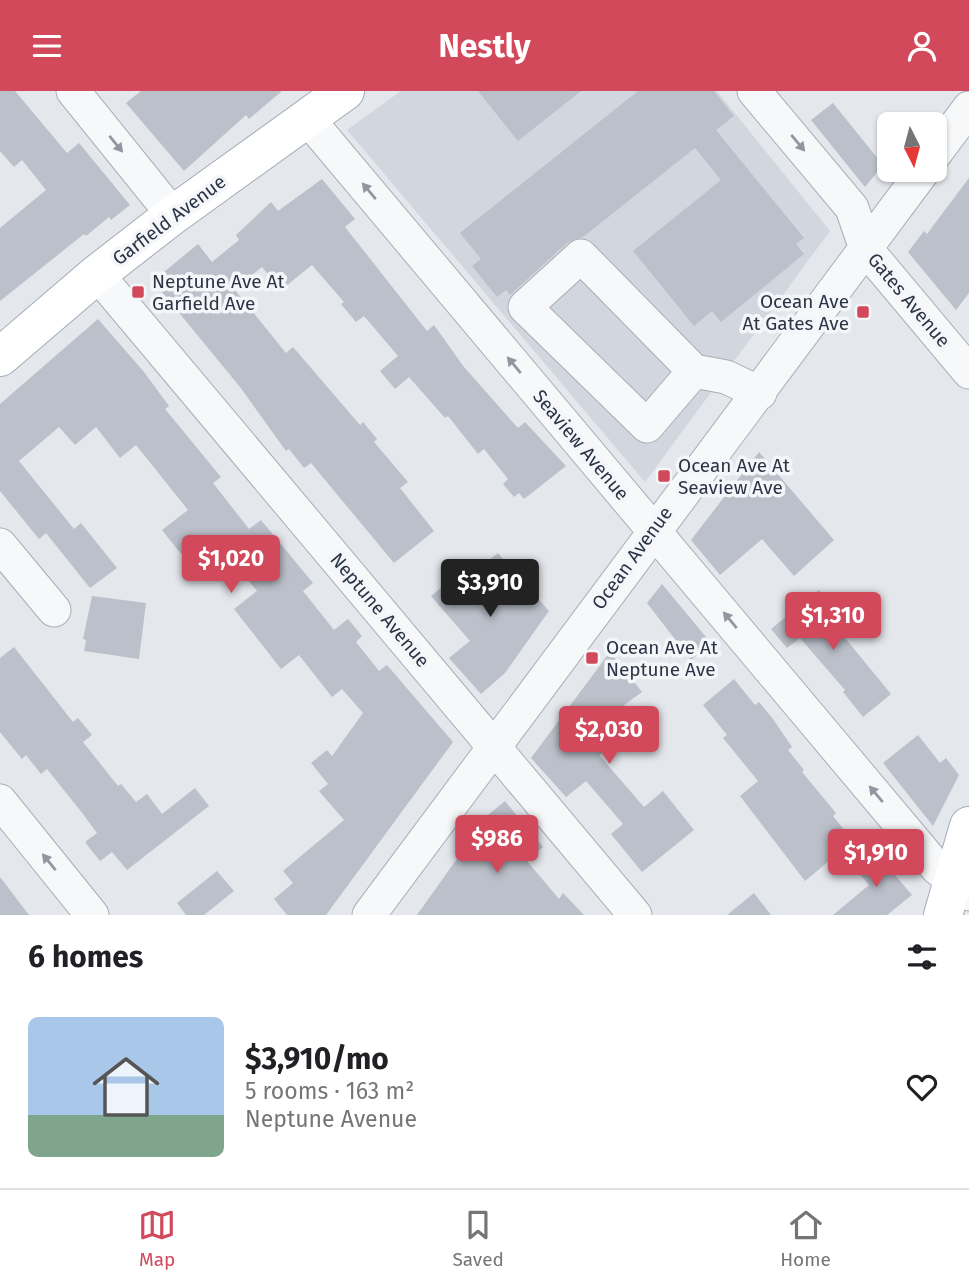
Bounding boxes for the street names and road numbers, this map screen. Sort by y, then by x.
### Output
street label: Garfield Avenue [108,170,230,270]
street label: Gates Avenue [863,248,955,352]
street label: Seaview Avenue [528,385,634,505]
street label: Ocean Avenue [587,502,677,614]
street label: Neptune Avenue [326,548,434,672]

